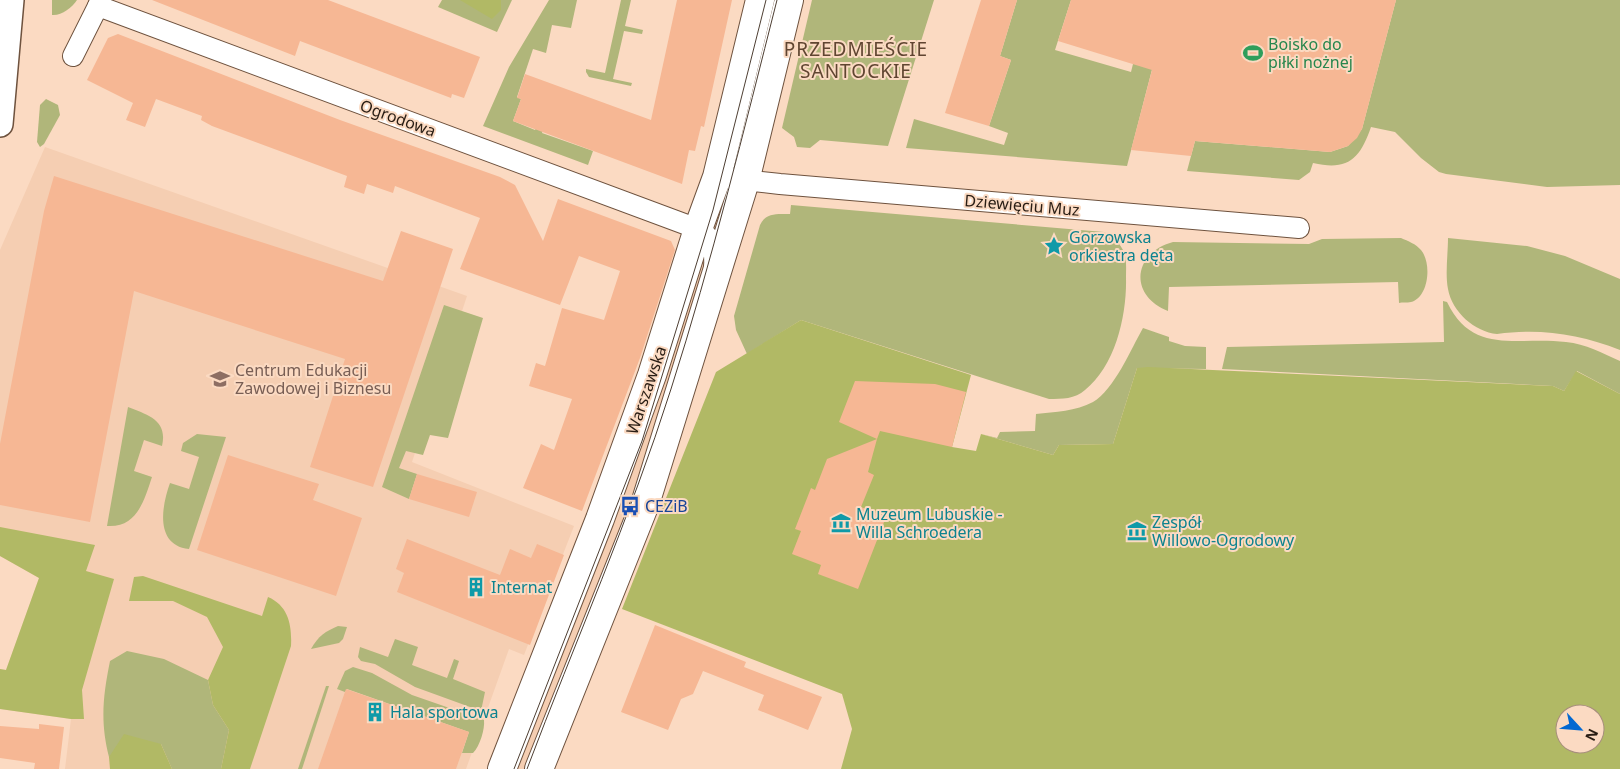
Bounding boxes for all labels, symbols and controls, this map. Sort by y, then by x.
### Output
place label: Boisko do piłki nożnej [1268,33,1353,73]
district label: PRZEDMIEŚCIE SANTOCKIE [784,36,928,84]
sports icon: Boisko do piłki nożnej [1242,42,1264,64]
street label: Ogrodowa [357,94,439,142]
street label: Dziewięciu Muz [963,189,1081,221]
place label: Gorzowska orkiestra dęta [1069,226,1173,266]
place icon: Gorzowska orkiestra dęta [1043,235,1065,257]
street label: Warszawska [621,343,671,437]
place label: Centrum Edukacji Zawodowej i Biznesu [235,359,391,399]
school or university icon: Centrum Edukacji Zawodowej i Biznesu [209,368,231,390]
bus stop icon: CEZiB [619,495,641,517]
place label: CEZiB [645,495,688,517]
place label: Muzeum Lubuskie - Willa Schroedera [856,503,1003,543]
place label: Zespół Willowo-Ogrodowy [1152,511,1295,551]
museum icon: Muzeum Lubuskie - Willa Schroedera [830,512,852,534]
museum icon: Zespół Willowo-Ogrodowy [1126,520,1148,542]
building icon: Internat [465,576,487,598]
place label: Internat [491,576,553,598]
building icon: Hala sportowa [364,701,386,723]
place label: Hala sportowa [390,701,499,723]
north arrow [1555,704,1605,754]
text: N [1581,726,1603,744]

